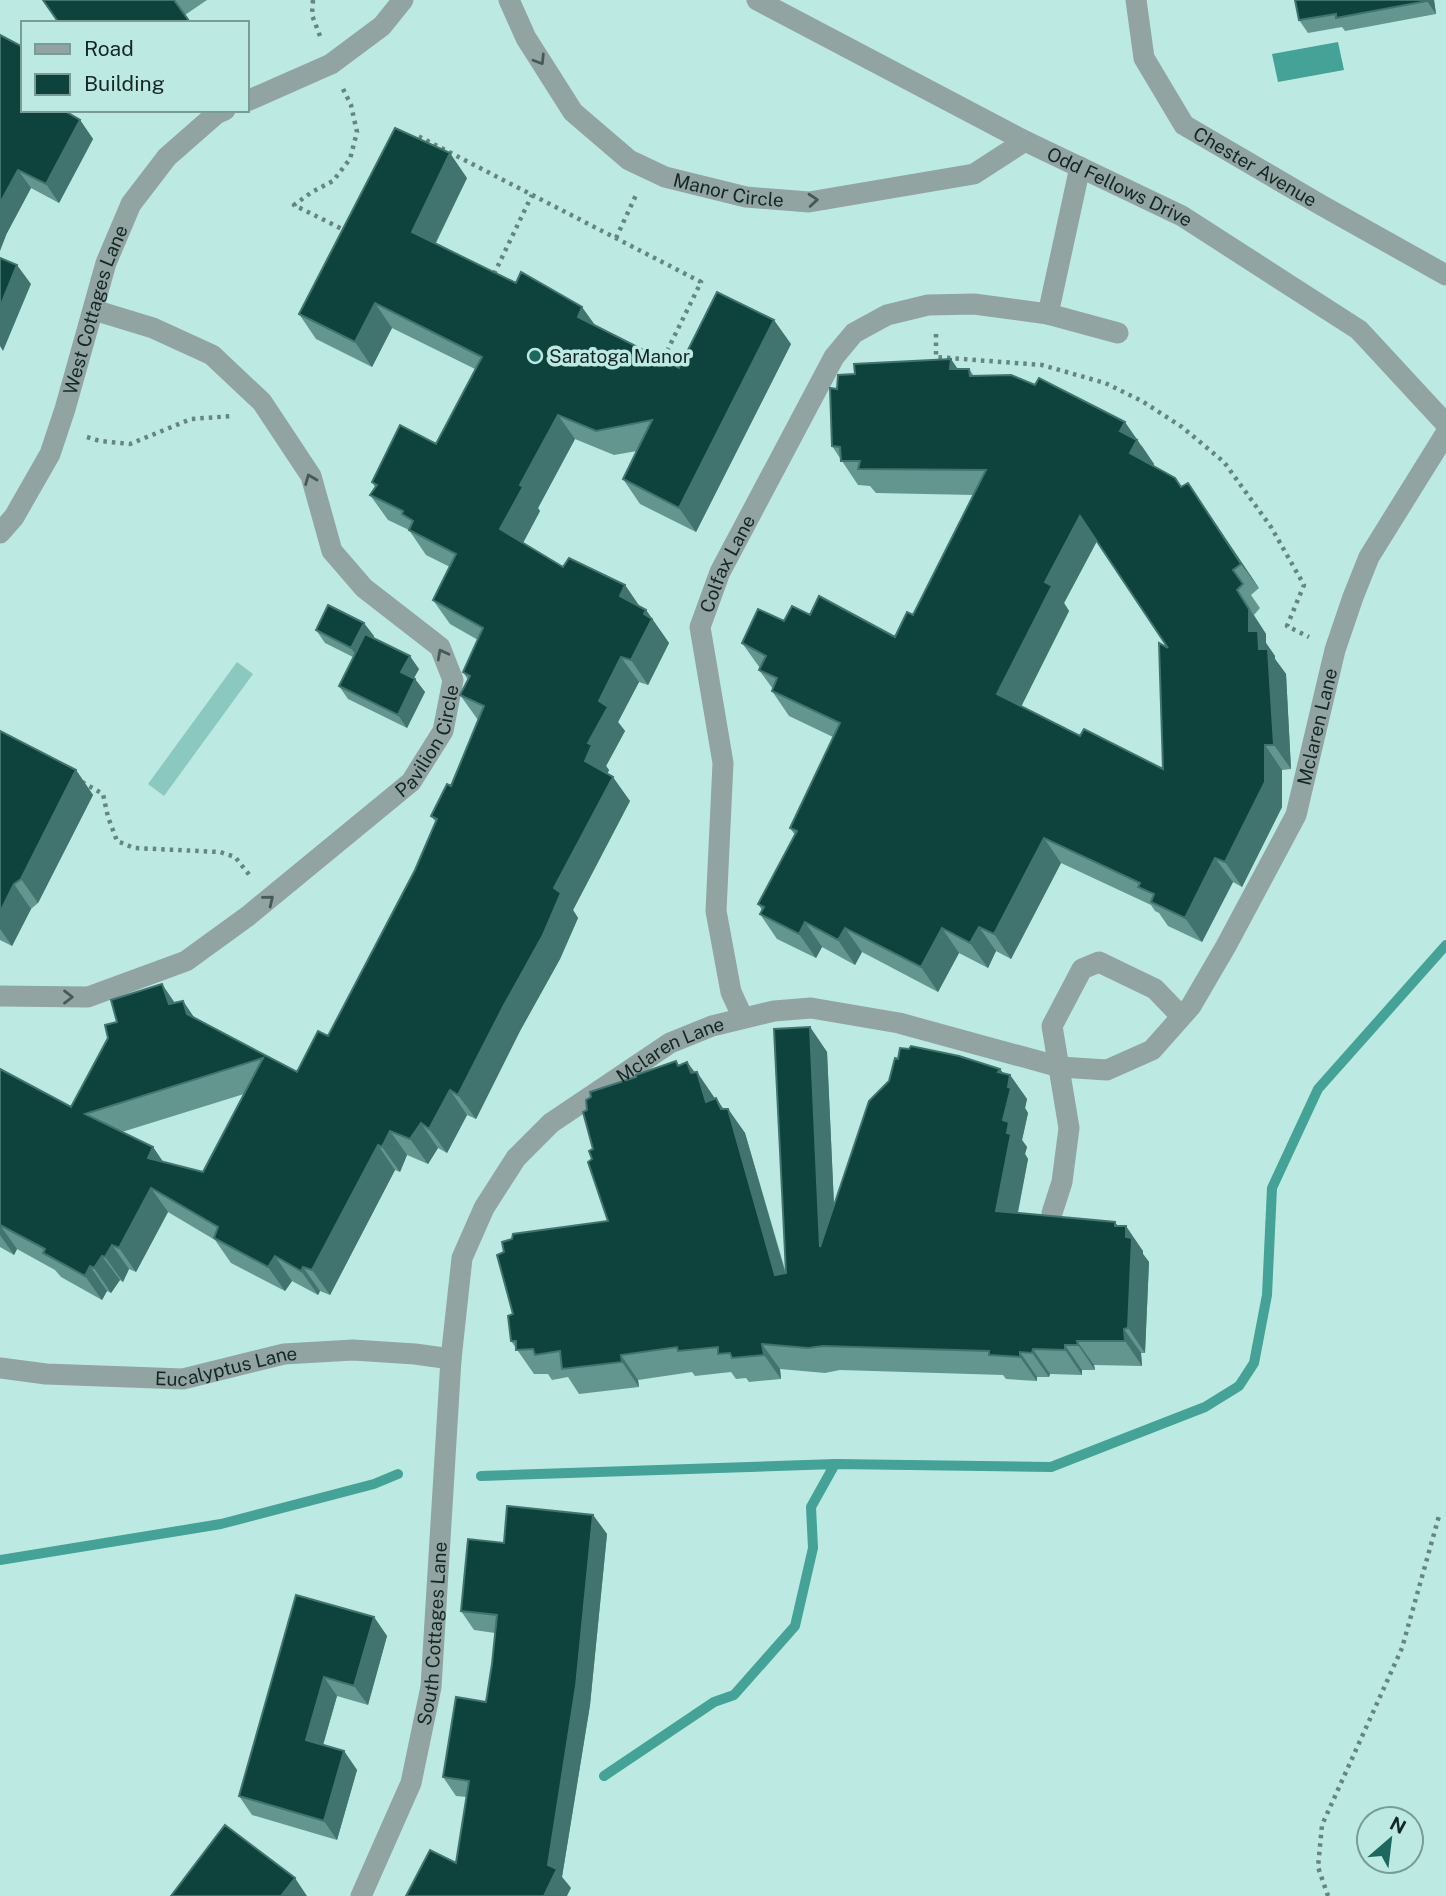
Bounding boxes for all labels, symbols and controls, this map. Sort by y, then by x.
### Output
legend [21,21,248,112]
text: Road [84,36,134,61]
one-way arrow [532,53,545,66]
text: Building [84,71,165,96]
street label: Chester Avenue [1189,122,1321,211]
street label: Odd Fellows Drive [1044,142,1197,231]
street label: Manor Circle [671,168,785,211]
one-way arrow [808,193,819,208]
street label: West Cottages Lane [59,222,132,397]
place label: Saratoga Manor [549,345,690,367]
marker: Saratoga Manor [527,348,543,364]
one-way arrow [305,474,319,486]
street label: Colfax Lane [695,511,759,616]
one-way arrow [436,649,450,662]
street label: Mclaren Lane [1292,666,1341,787]
street label: Pavilion Circle [391,683,463,802]
one-way arrow [260,896,273,908]
one-way arrow [63,989,74,1005]
street label: Mclaren Lane [612,1013,726,1087]
street label: Eucalyptus Lane [154,1342,298,1390]
street label: South Cottages Lane [412,1541,451,1727]
north arrow [1355,1805,1425,1875]
text: N [1386,1812,1410,1838]

